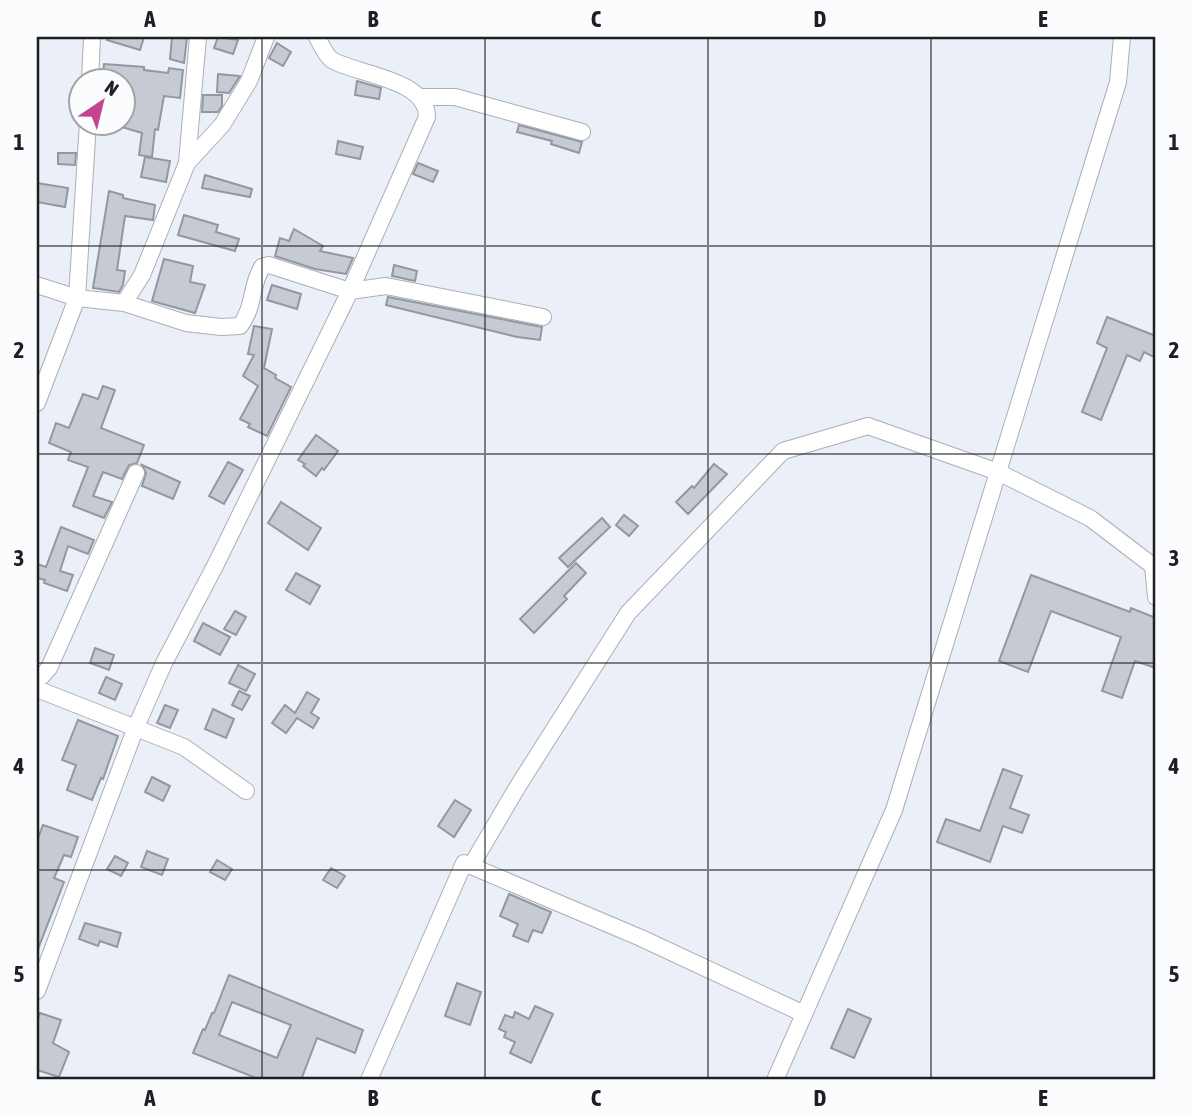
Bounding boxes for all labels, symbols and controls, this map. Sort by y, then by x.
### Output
text: A [143,6,156,32]
text: B [368,6,379,32]
text: C [591,6,602,32]
text: D [814,6,827,32]
text: E [1038,6,1048,32]
north arrow [66,66,136,136]
text: N [101,76,123,100]
text: 1 [14,129,25,155]
text: 1 [1169,129,1180,155]
text: 2 [14,337,24,363]
text: 2 [1169,337,1179,363]
text: 3 [14,545,24,571]
text: 3 [1169,545,1179,571]
text: 4 [13,753,25,779]
text: 4 [1168,753,1180,779]
text: 5 [14,961,25,987]
text: 5 [1169,961,1180,987]
text: A [143,1085,156,1111]
text: B [368,1085,379,1111]
text: C [591,1085,602,1111]
text: D [814,1085,827,1111]
text: E [1038,1085,1048,1111]

